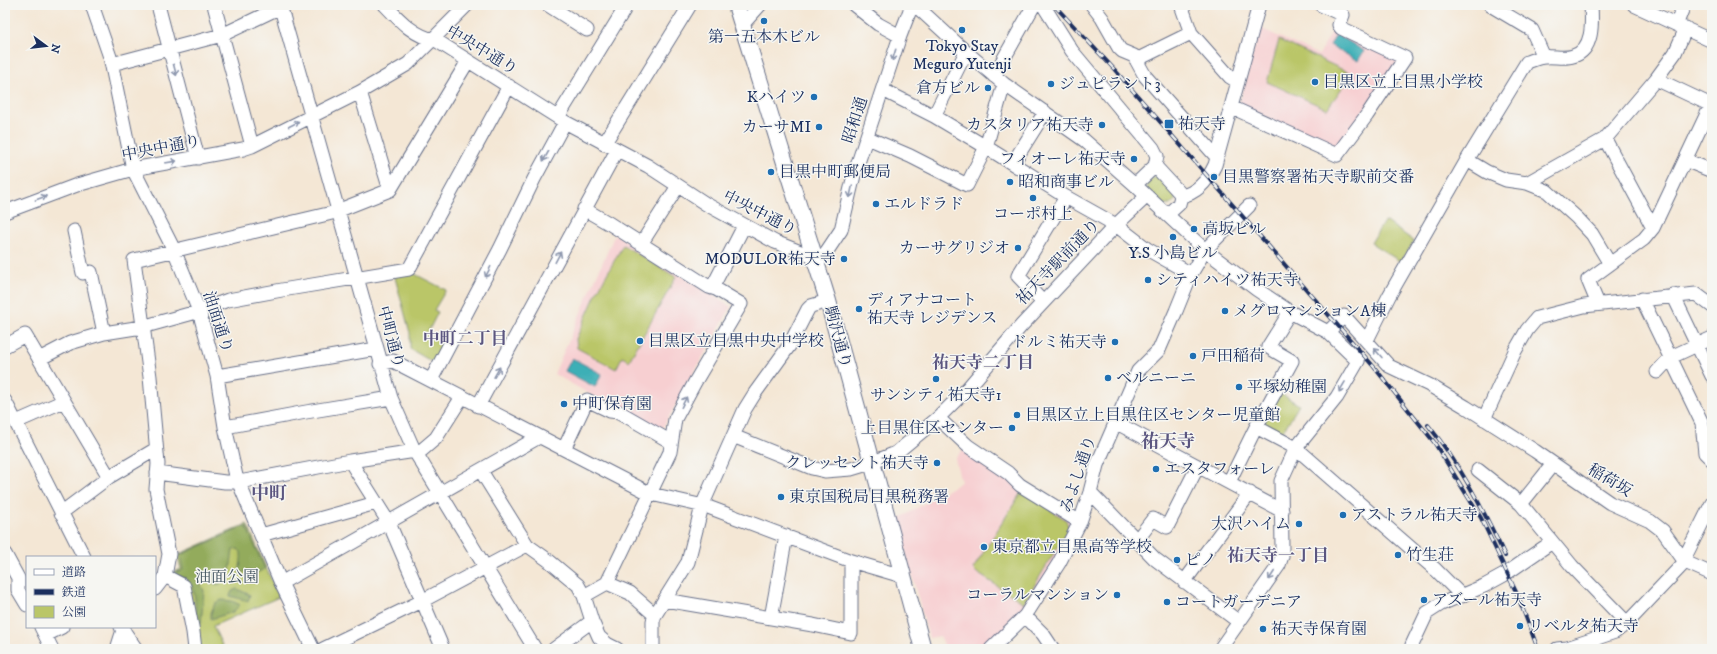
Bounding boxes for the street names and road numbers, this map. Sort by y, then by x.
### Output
street label: 中央中通り [443,21,521,79]
street label: 昭和通 [838,94,872,146]
street label: 中央中通り [120,131,202,165]
street label: 中央中通り [720,186,800,240]
street label: 祐天寺駅前通り [1012,215,1104,309]
street label: 油面通り [199,288,237,356]
street label: 中町通り [373,303,409,371]
street label: 駒沢通り [820,303,856,371]
street label: みよし通り [1056,433,1100,515]
street label: 稲荷坂 [1584,459,1636,501]

